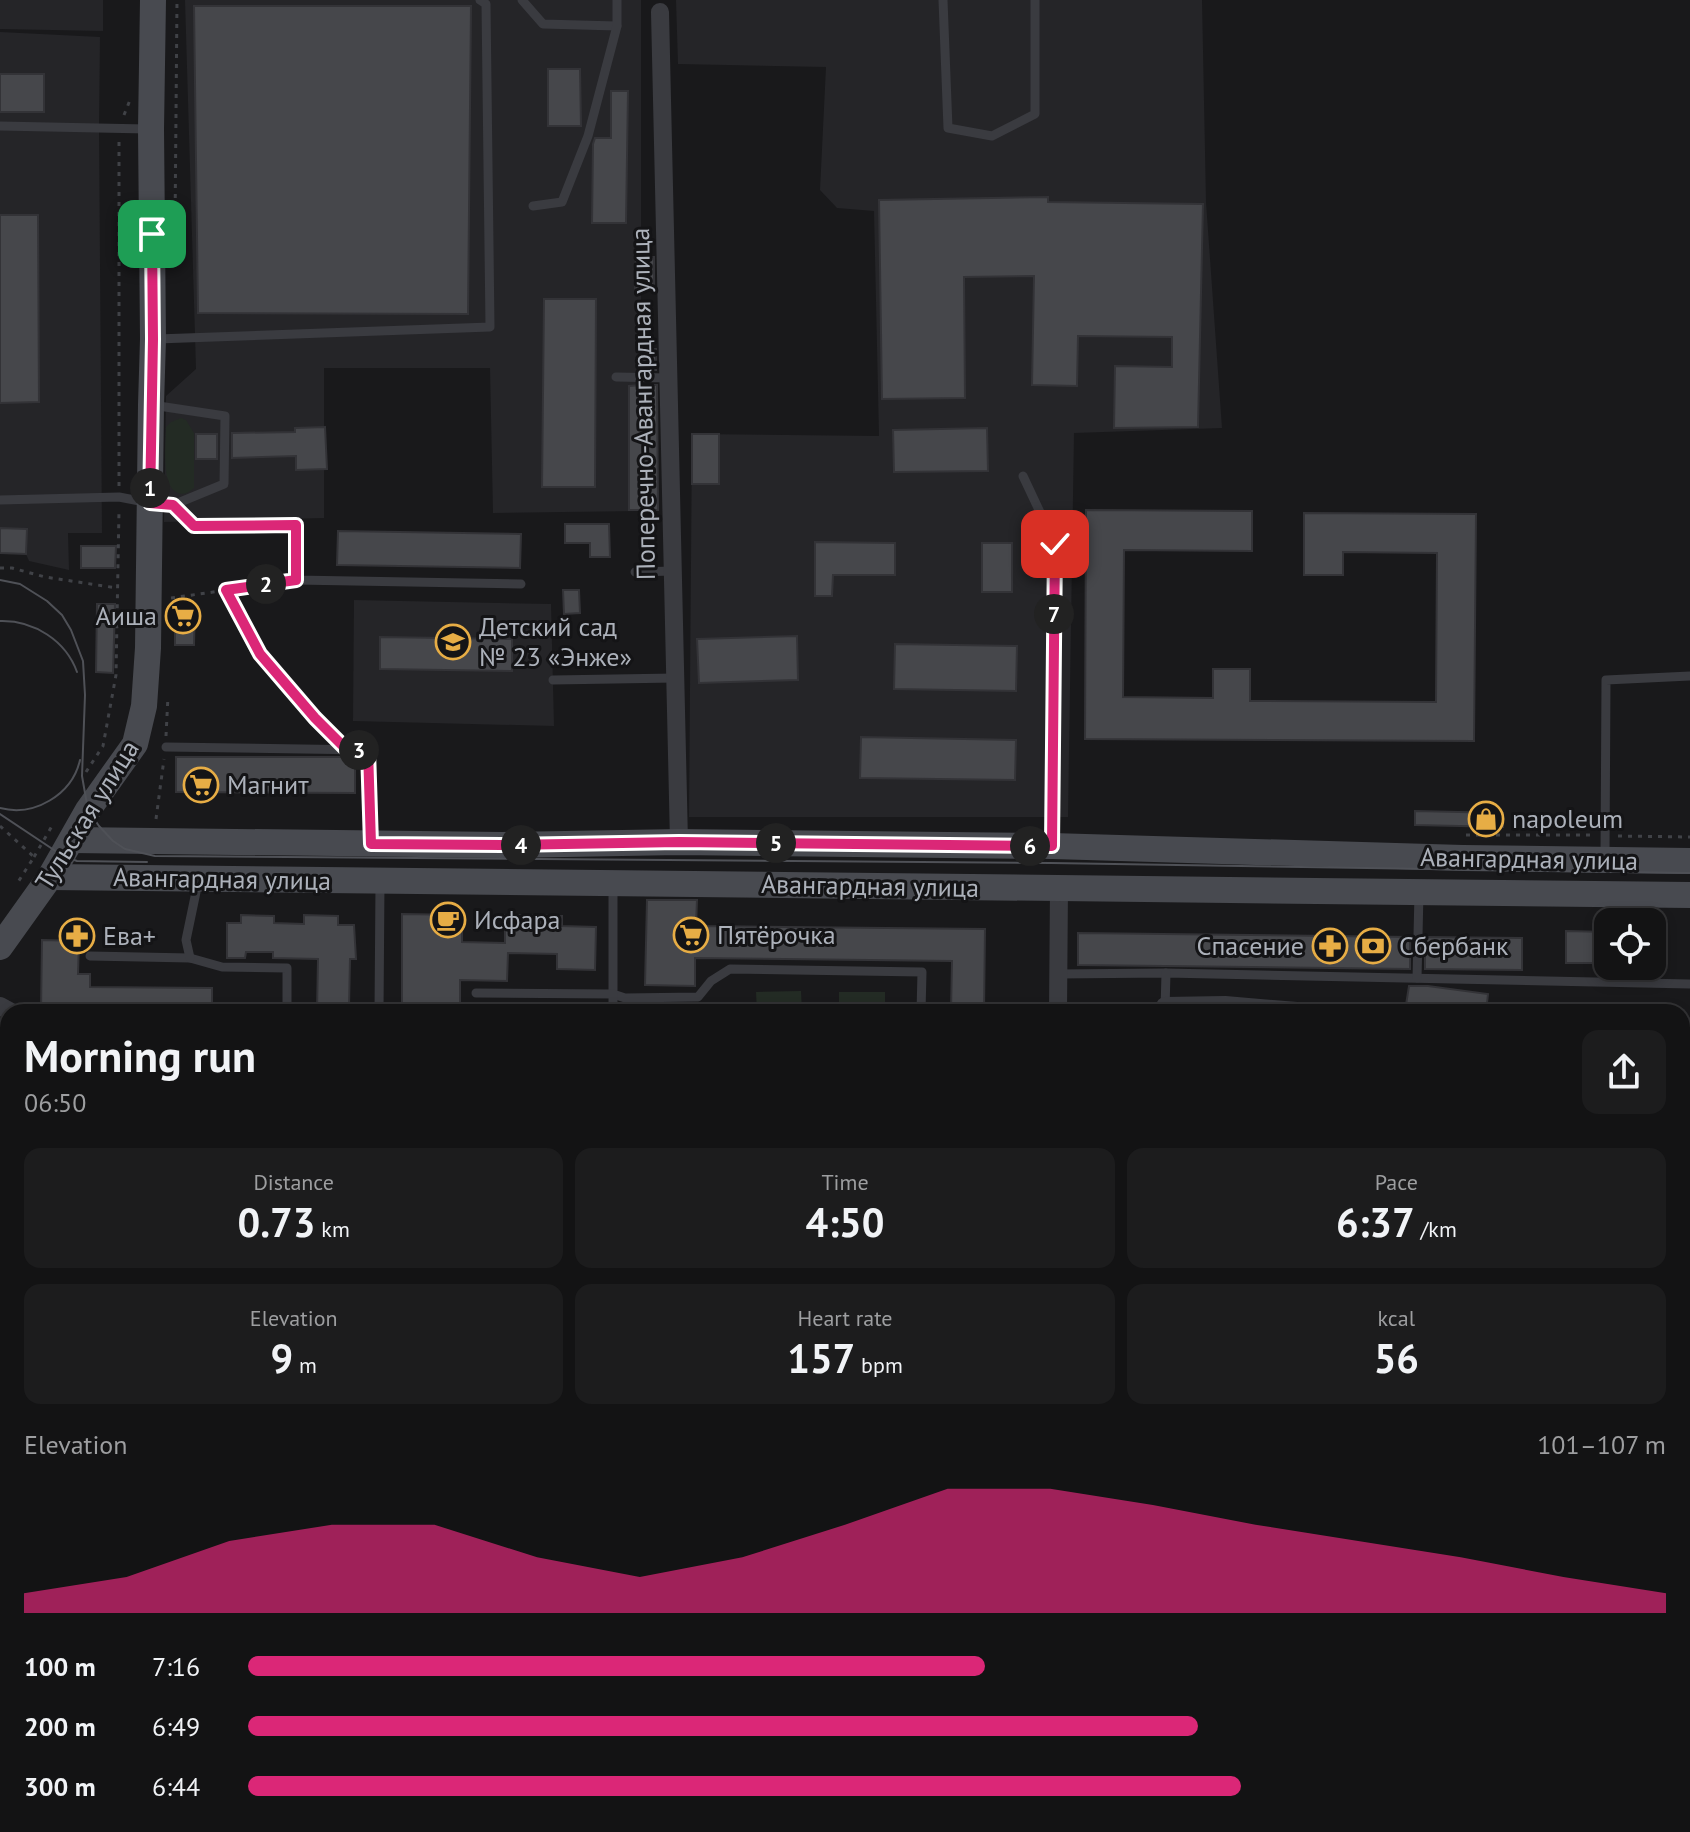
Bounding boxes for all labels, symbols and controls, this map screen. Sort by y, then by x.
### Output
pin [118,200,186,268]
icon: arrive [130,212,174,256]
street label: Поперечно-Авангардная улица [623,228,662,581]
pin: 1 [130,468,170,508]
text: 1 [144,474,156,502]
pin [1021,510,1089,578]
icon: check [1033,522,1077,566]
pin: 2 [246,564,286,604]
text: 2 [260,570,272,598]
pin: 7 [1034,594,1074,634]
supermarket icon: Аиша [164,597,202,635]
place label: Аиша [96,599,157,632]
text: 7 [1048,600,1060,628]
place label: Детский сад № 23 «Энже» [479,610,632,673]
school or university icon: Детский сад № 23 «Энже» [434,623,472,661]
pin: 3 [339,730,379,770]
street label: Тульская улица [27,734,146,896]
text: 3 [353,736,365,764]
supermarket icon: Магнит [182,766,220,804]
place label: Магнит [227,768,309,801]
shop icon: napoleum [1467,800,1505,838]
place label: napoleum [1512,802,1623,835]
pin: 5 [756,823,796,863]
pin: 4 [501,825,541,865]
pin: 6 [1010,826,1050,866]
text: 5 [770,829,782,857]
text: 4 [515,831,527,859]
text: 6 [1024,832,1036,860]
street label: Авангардная улица [1420,840,1638,877]
street label: Авангардная улица [113,860,331,897]
street label: Авангардная улица [761,867,979,904]
cafe icon: Исфара [429,901,467,939]
place label: Исфара [474,903,560,936]
map controls [1594,908,1666,980]
button: locate [1594,908,1666,980]
supermarket icon: Пятёрочка [672,916,710,954]
pharmacy icon: Ева+ [58,917,96,955]
place label: Пятёрочка [717,918,836,951]
place label: Ева+ [103,919,156,952]
pharmacy icon: Спасение [1311,927,1349,965]
bank icon: Сбербанк [1354,927,1392,965]
place label: Спасение [1197,929,1304,962]
place label: Сбербанк [1399,929,1509,962]
text: Morning run [24,1027,256,1084]
button: share [1582,1030,1666,1114]
text: 06:50 [24,1086,86,1119]
text: Distance [253,1168,334,1196]
text: Time [821,1168,869,1196]
text: Pace [1375,1168,1418,1196]
text: 0.73 [238,1196,315,1248]
text: 4:50 [806,1196,884,1248]
text: 6:37 [1336,1196,1415,1248]
text: km [315,1215,350,1243]
text: /km [1415,1215,1457,1243]
text: Elevation [250,1304,337,1332]
text: Heart rate [797,1304,893,1332]
text: kcal [1378,1304,1415,1332]
text: 9 [270,1332,293,1384]
text: 157 [787,1332,855,1384]
text: 56 [1374,1332,1419,1384]
text: m [293,1351,317,1379]
text: bpm [855,1351,903,1379]
text: Elevation [24,1428,128,1461]
text: 101–107 m [1537,1428,1666,1461]
text: 100 m [24,1650,96,1683]
text: 7:16 [152,1650,200,1683]
text: 200 m [24,1710,96,1743]
text: 6:49 [152,1710,200,1743]
text: 300 m [24,1770,96,1803]
text: 6:44 [152,1770,200,1803]

